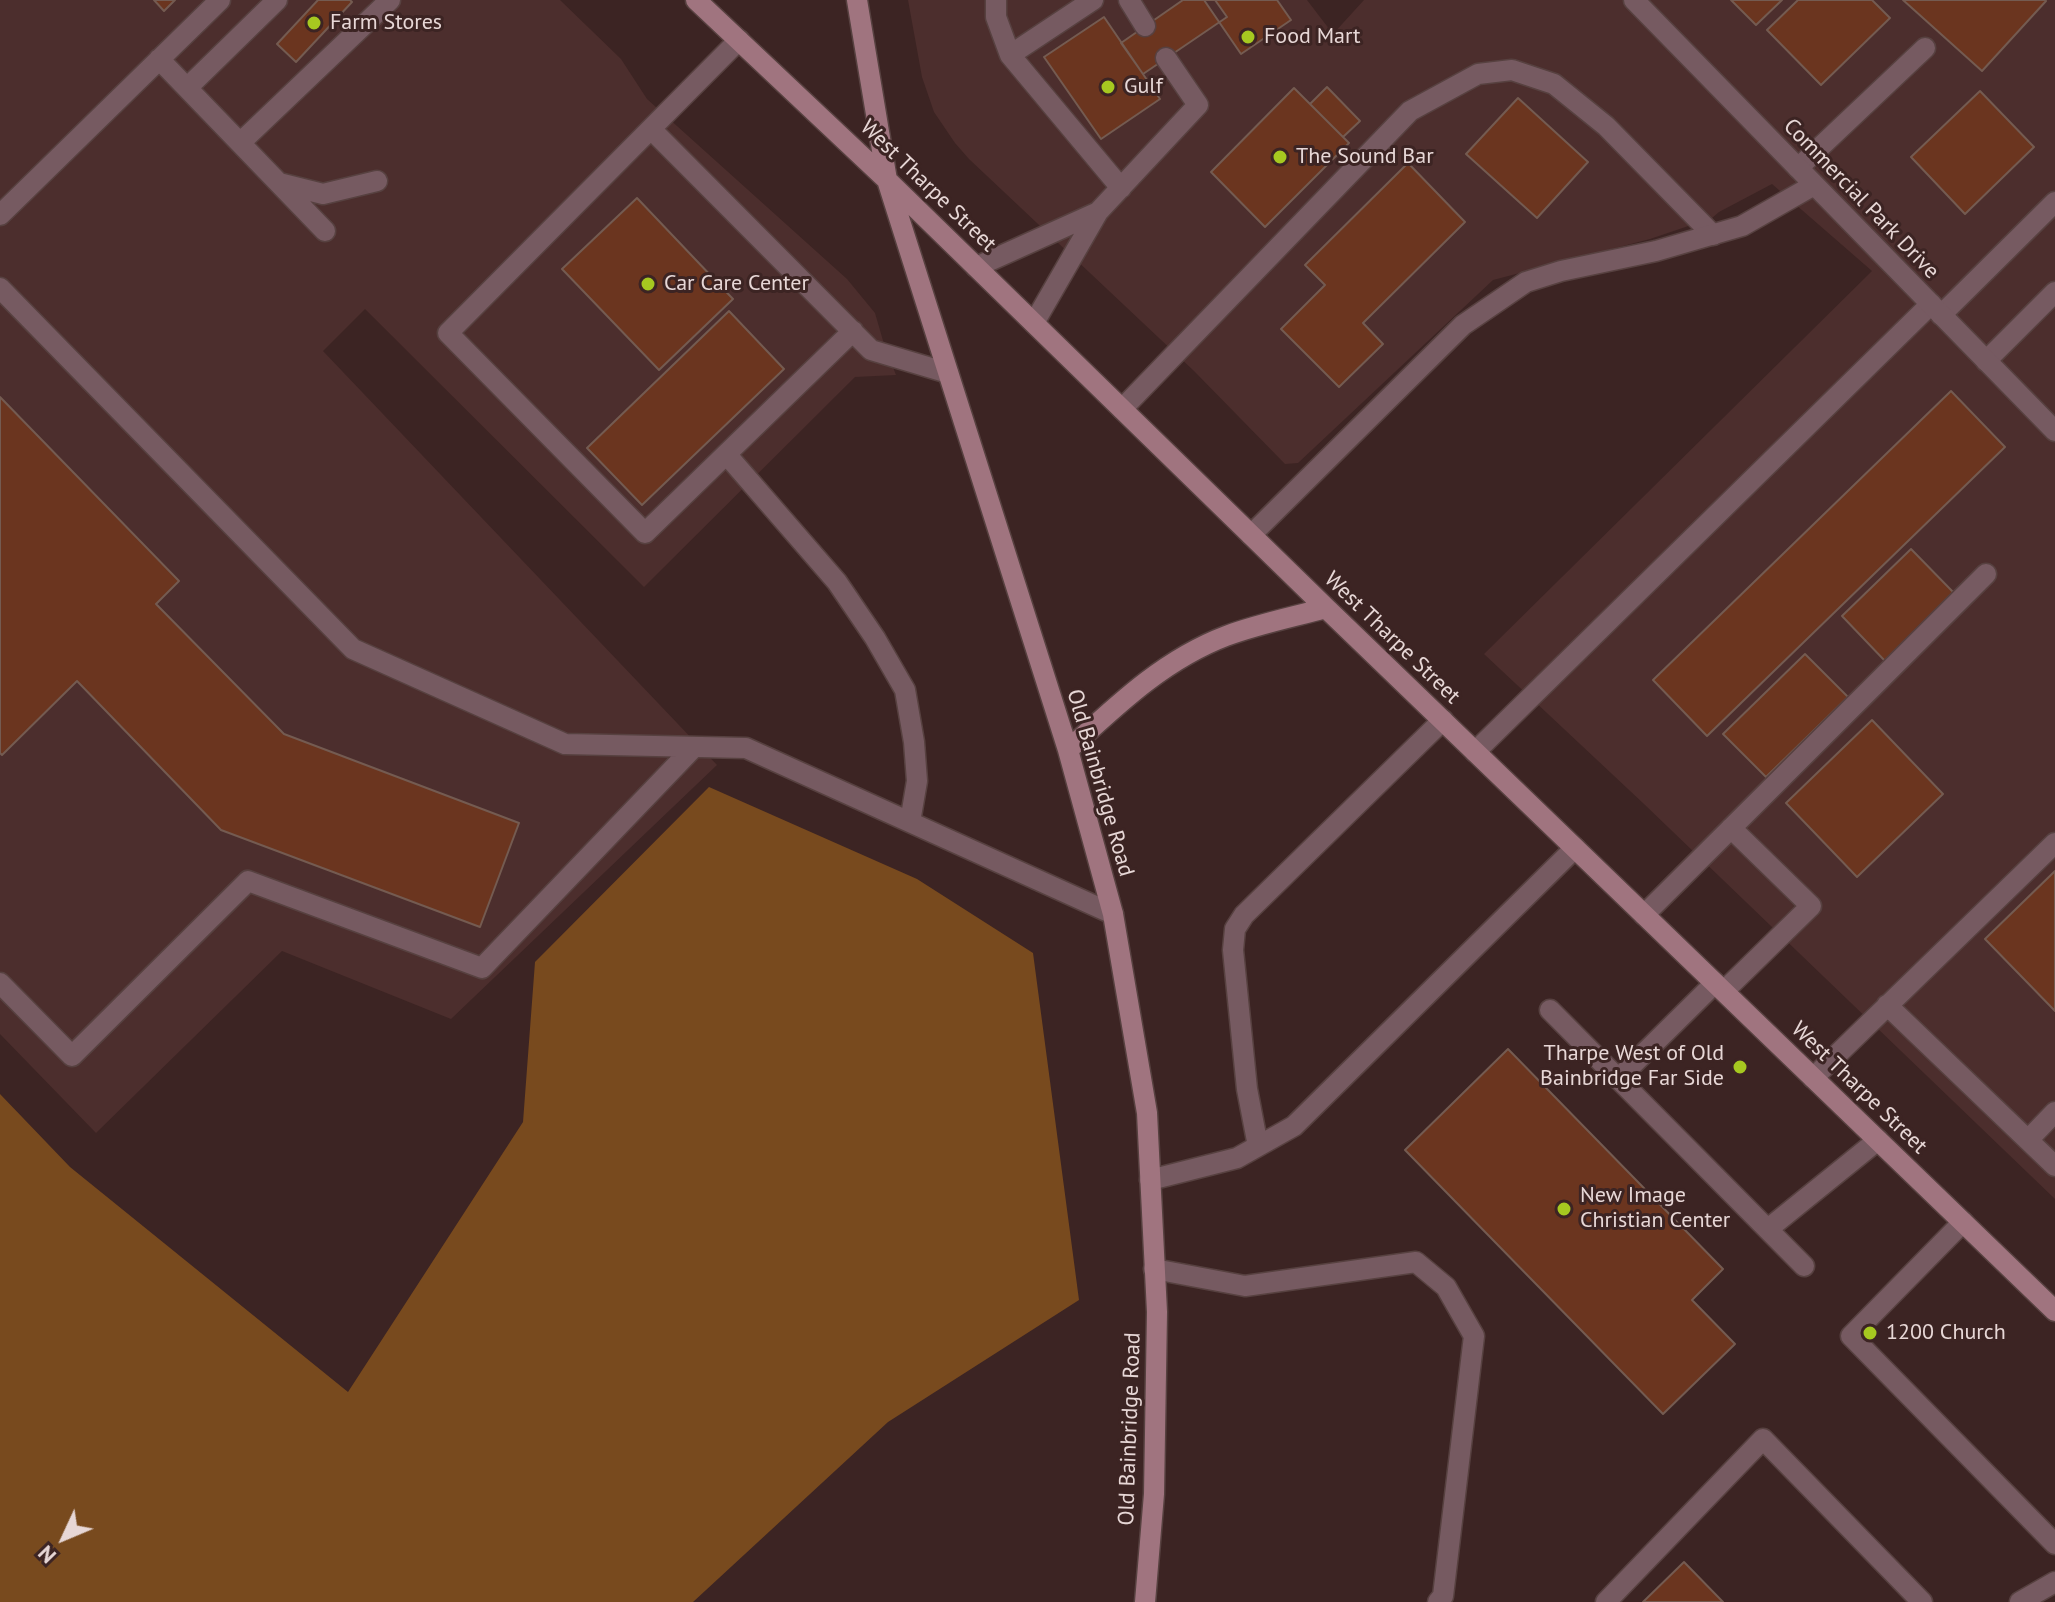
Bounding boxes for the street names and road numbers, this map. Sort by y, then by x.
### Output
street label: Commercial Park Drive [1778,113,1944,285]
street label: West Tharpe Street [855,114,1001,258]
street label: West Tharpe Street [1319,566,1465,710]
street label: Old Bainbridge Road [1061,686,1139,880]
street label: West Tharpe Street [1786,1016,1932,1160]
street label: Old Bainbridge Road [1113,1332,1147,1526]

